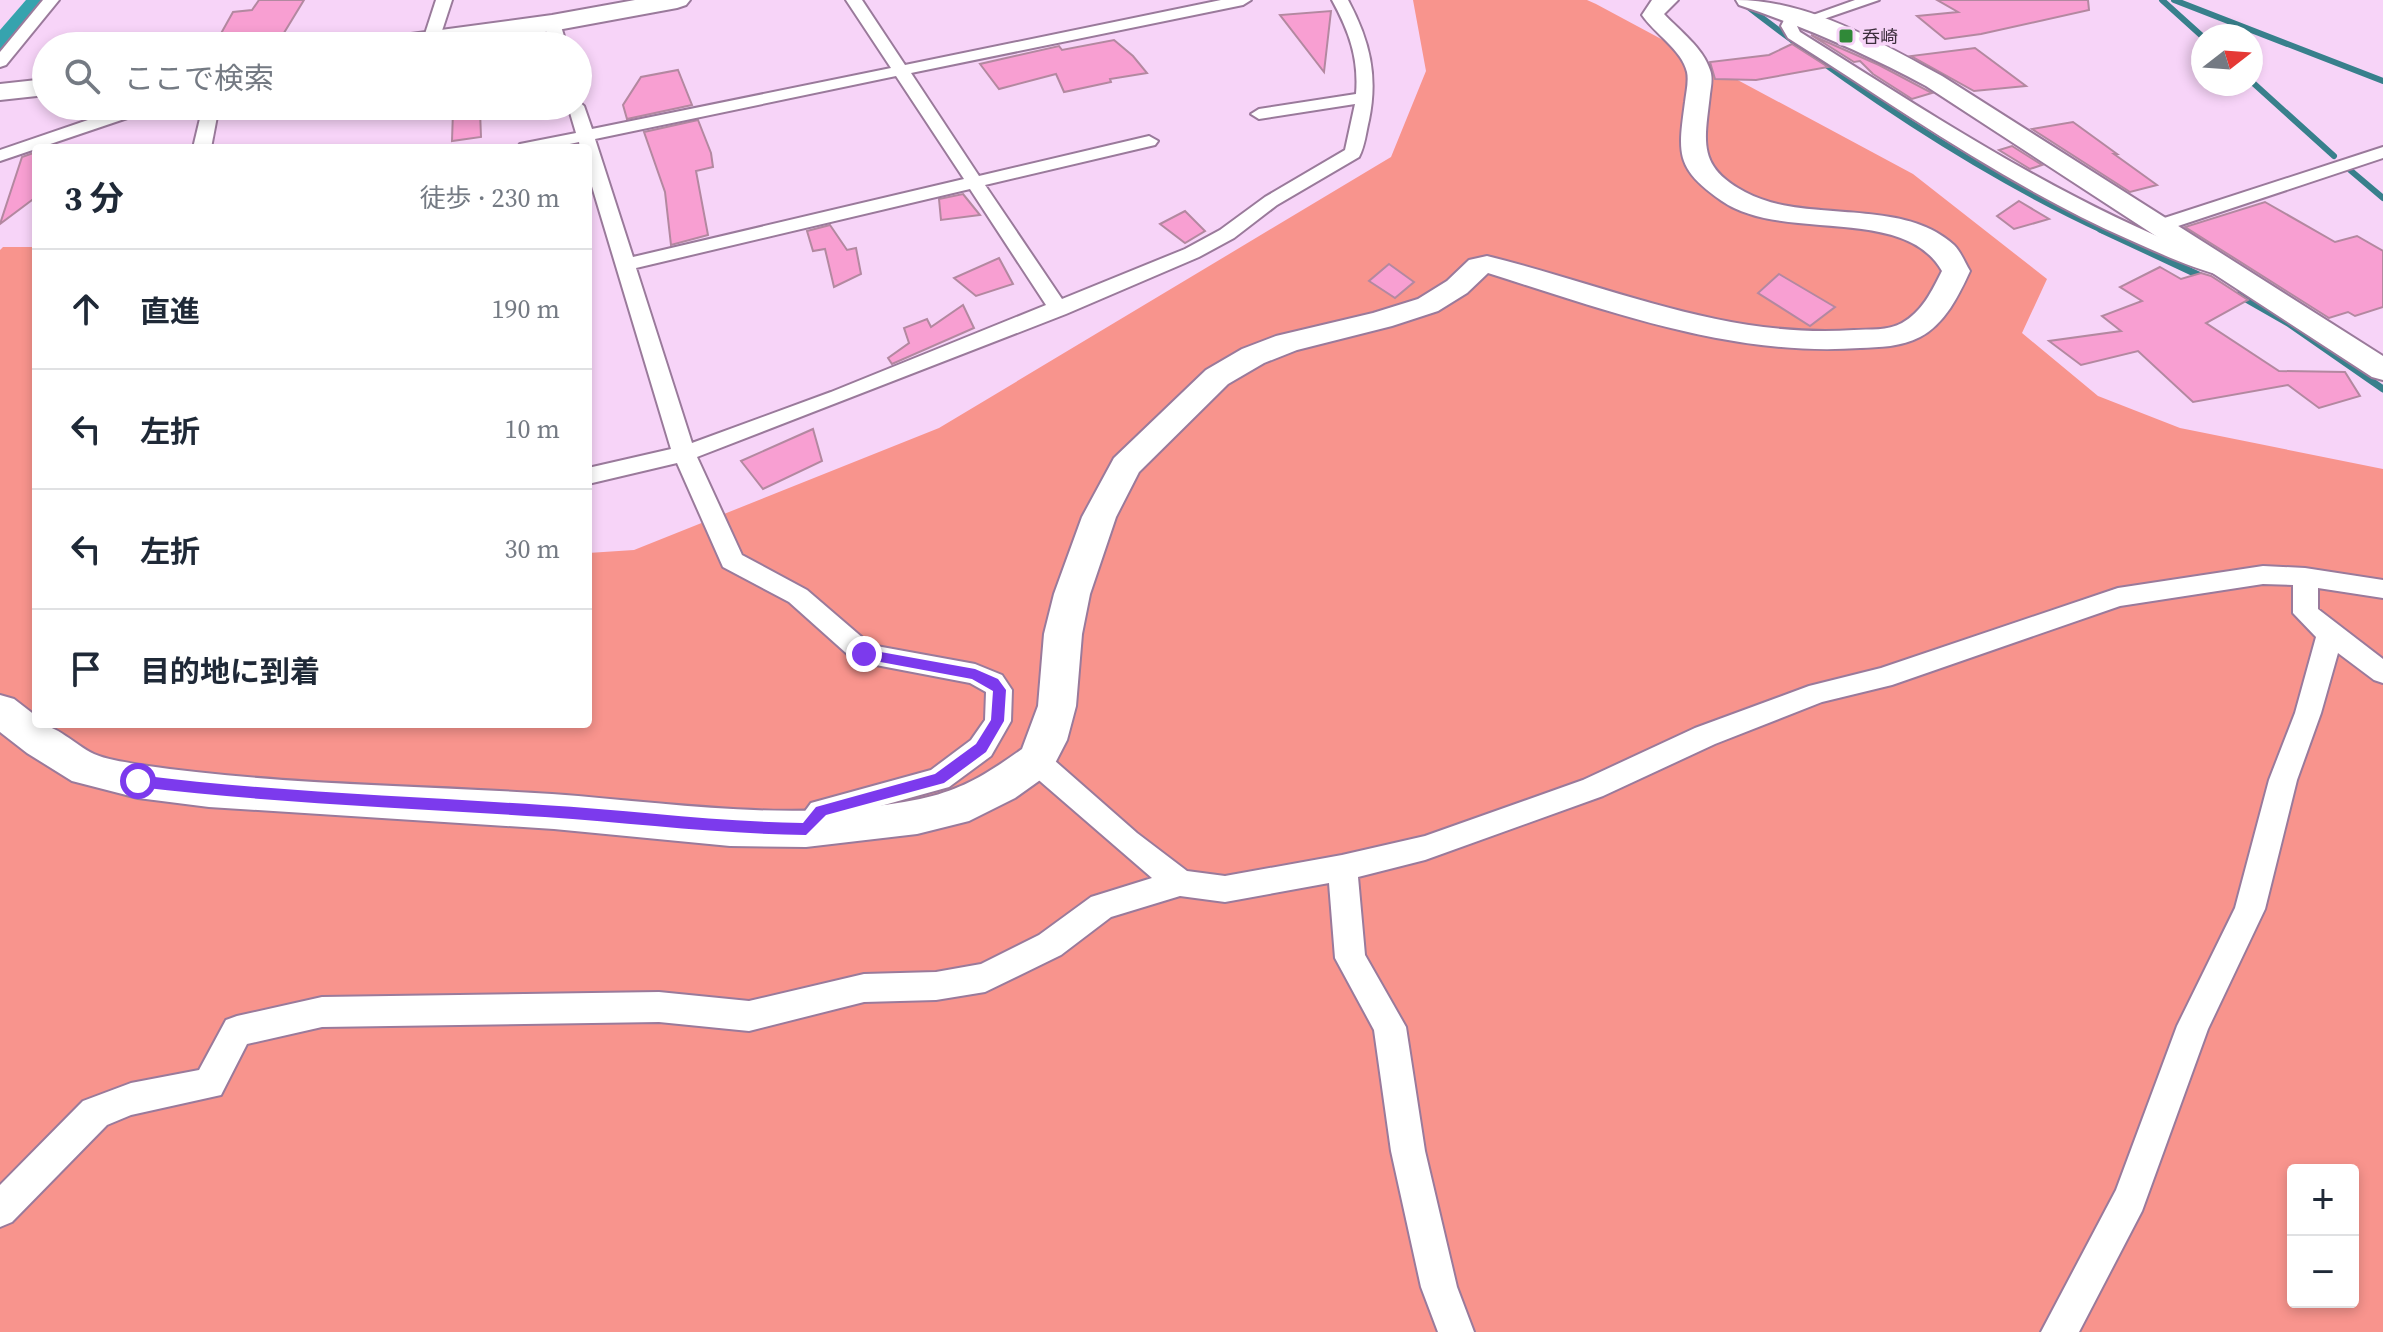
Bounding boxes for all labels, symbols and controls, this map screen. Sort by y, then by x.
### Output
place label: 呑崎 [1862,24,1898,49]
north arrow [2191,24,2263,96]
marker: 呑崎 [1837,27,1855,45]
search box [32,32,592,120]
icon: search [60,54,104,98]
text: ここで検索 [124,58,274,99]
text: 3 分 [64,175,124,221]
text: 徒歩 · 230 m [420,180,560,216]
icon: ahead [64,287,108,331]
text: 直進 [140,291,200,332]
text: 190 m [492,291,560,327]
icon: left [64,407,108,451]
text: 左折 [140,411,200,452]
text: 10 m [505,411,560,447]
icon: left [64,527,108,571]
text: 左折 [140,531,200,572]
text: 30 m [505,531,560,567]
route end [846,636,882,672]
icon: arrive [64,647,108,691]
text: 目的地に到着 [140,651,320,692]
route start [120,763,156,799]
map controls [2287,1164,2359,1308]
button: + [2287,1164,2359,1236]
button: − [2287,1236,2359,1308]

